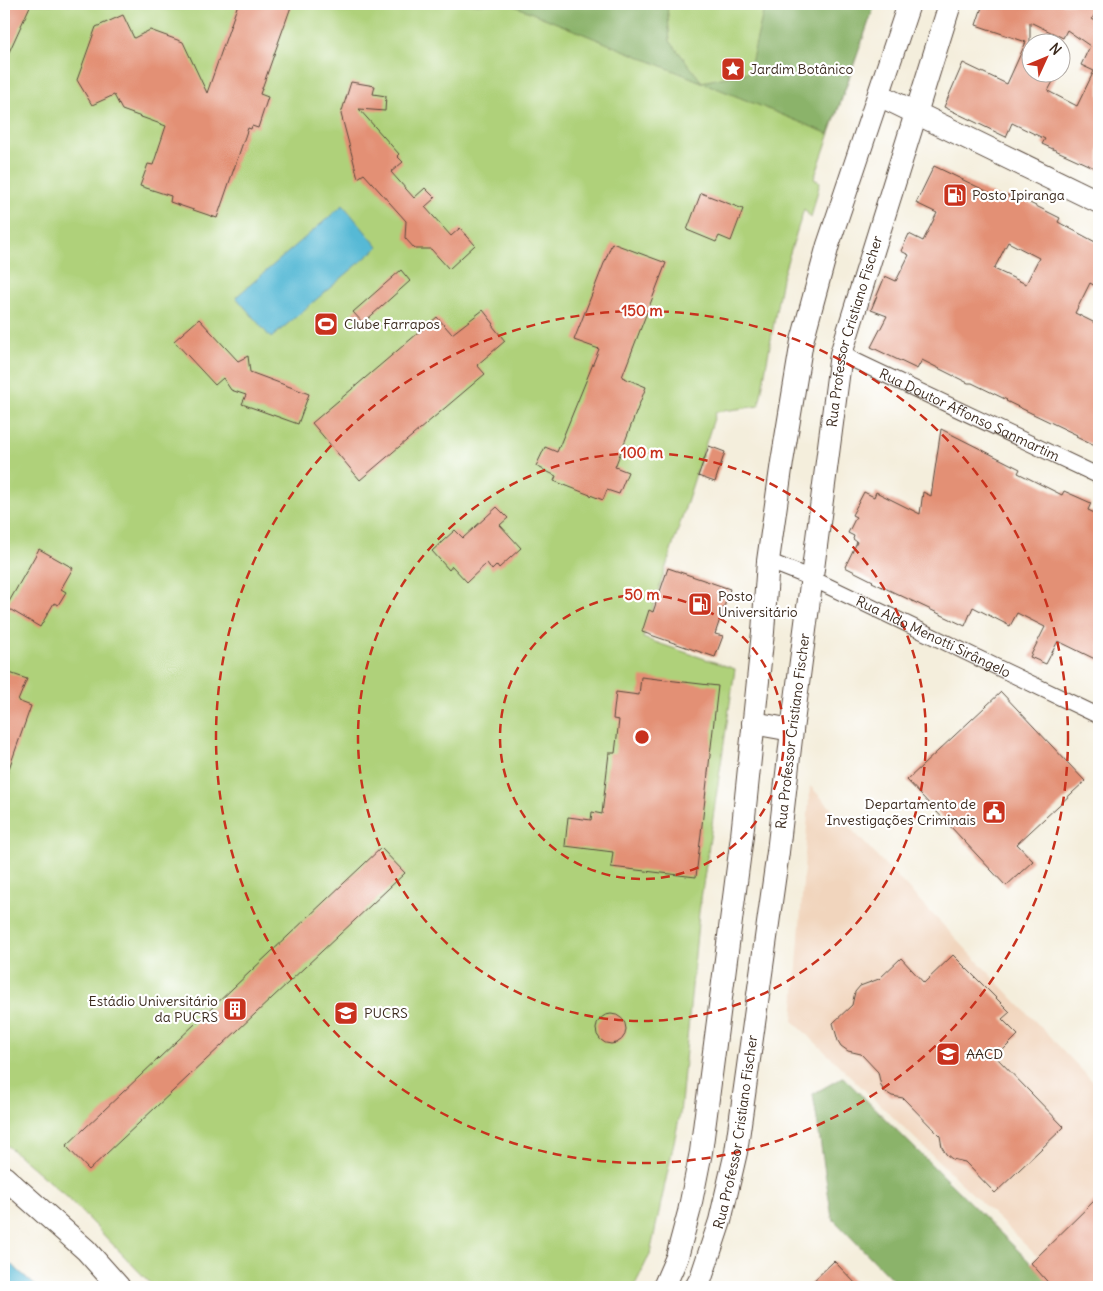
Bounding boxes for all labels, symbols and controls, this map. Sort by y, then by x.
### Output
north arrow [1020,32,1070,82]
text: N [1046,39,1065,59]
place icon: Jardim Botânico [720,56,746,82]
place label: Jardim Botânico [750,60,854,78]
fuel station icon: Posto Ipiranga [942,182,968,208]
place label: Posto Ipiranga [972,186,1065,204]
street label: Rua Professor Cristiano Fischer [823,233,886,428]
text: 150 m [621,301,663,320]
sports icon: Clube Farrapos [313,311,339,337]
place label: Clube Farrapos [344,315,440,333]
street label: Rua Doutor Affonso Sanmartim [876,364,1062,465]
text: 100 m [621,443,663,462]
text: 50 m [624,585,660,604]
place label: Posto Universitário [718,587,798,621]
fuel station icon: Posto Universitário [687,591,713,617]
street label: Rua Aldo Menotti Sirângelo [853,592,1014,681]
street label: Rua Professor Cristiano Fischer [772,632,814,830]
centre of rings [633,728,651,746]
place label: Departamento de Investigações Criminais [827,795,976,829]
public building icon: Departamento de Investigações Criminais [981,799,1007,825]
place label: Estádio Universitário da PUCRS [89,992,218,1026]
building icon: Estádio Universitário da PUCRS [222,996,248,1022]
school or university icon: PUCRS [333,1000,359,1026]
place label: PUCRS [364,1004,408,1022]
street label: Rua Professor Cristiano Fischer [709,1033,761,1231]
school or university icon: AACD [935,1041,961,1067]
place label: AACD [966,1045,1003,1063]

